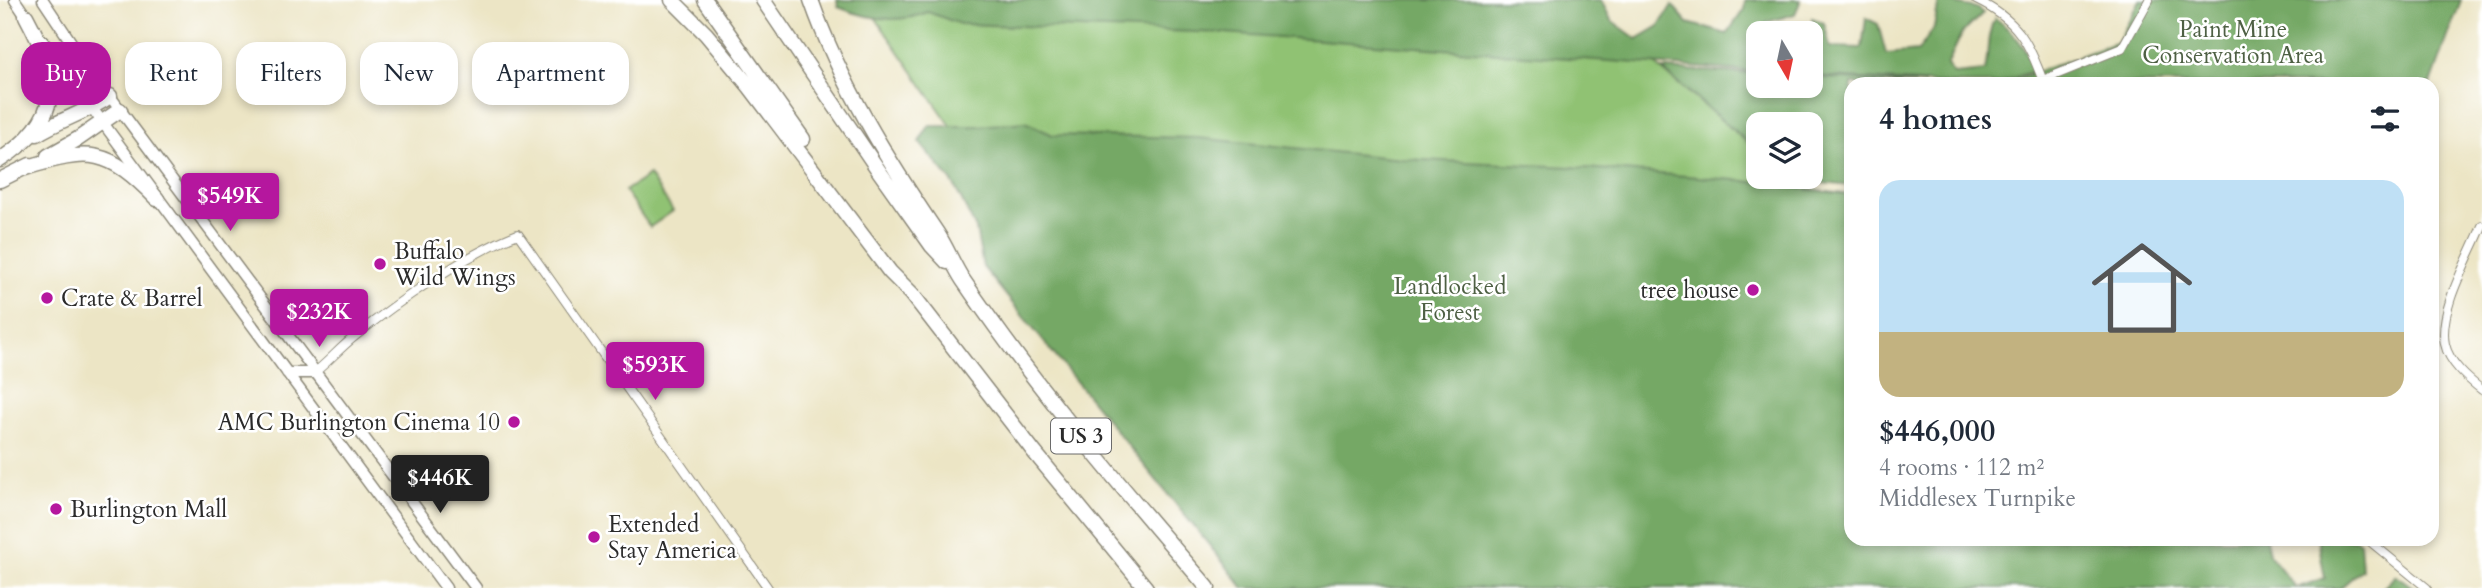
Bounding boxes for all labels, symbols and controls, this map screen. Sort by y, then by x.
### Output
park label: Paint Mine Conservation Area [2142,14,2324,71]
north arrow [1746,21,1824,98]
map controls [1746,21,1823,189]
chip: Buy [21,42,111,105]
chip: Rent [125,42,222,105]
chip: Filters [236,42,346,105]
chip: New [360,42,458,105]
chip: Apartment [472,42,629,105]
text: 4 homes [1879,99,1992,140]
icon: filters [2366,100,2404,138]
button: layers [1746,112,1823,189]
pin: $549K [181,174,279,233]
text: $549K [197,180,263,211]
icon: home [2079,225,2205,351]
place label: Buffalo Wild Wings [393,236,516,293]
marker: Buffalo Wild Wings [372,256,388,272]
park label: Landlocked Forest [1394,271,1507,328]
place label: tree house [1640,275,1739,306]
marker: tree house [1745,282,1761,298]
place label: Crate & Barrel [61,283,203,314]
marker: Crate & Barrel [39,290,55,306]
pin: $232K [270,290,368,349]
text: $232K [286,296,352,327]
pin: $593K [606,342,704,402]
text: $593K [622,349,688,380]
place label: AMC Burlington Cinema 10 [218,407,500,438]
text: $446,000 [1879,411,1995,452]
marker: AMC Burlington Cinema 10 [506,414,522,430]
road number: US 3 [1051,418,1111,453]
text: 4 rooms · 112 m² [1879,452,2044,483]
pin: $446K [391,456,489,515]
text: $446K [407,462,473,493]
text: Middlesex Turnpike [1879,483,2076,514]
place label: Burlington Mall [70,494,227,525]
marker: Burlington Mall [48,501,64,517]
place label: Extended Stay America [608,509,737,566]
marker: Extended Stay America [586,529,602,545]

